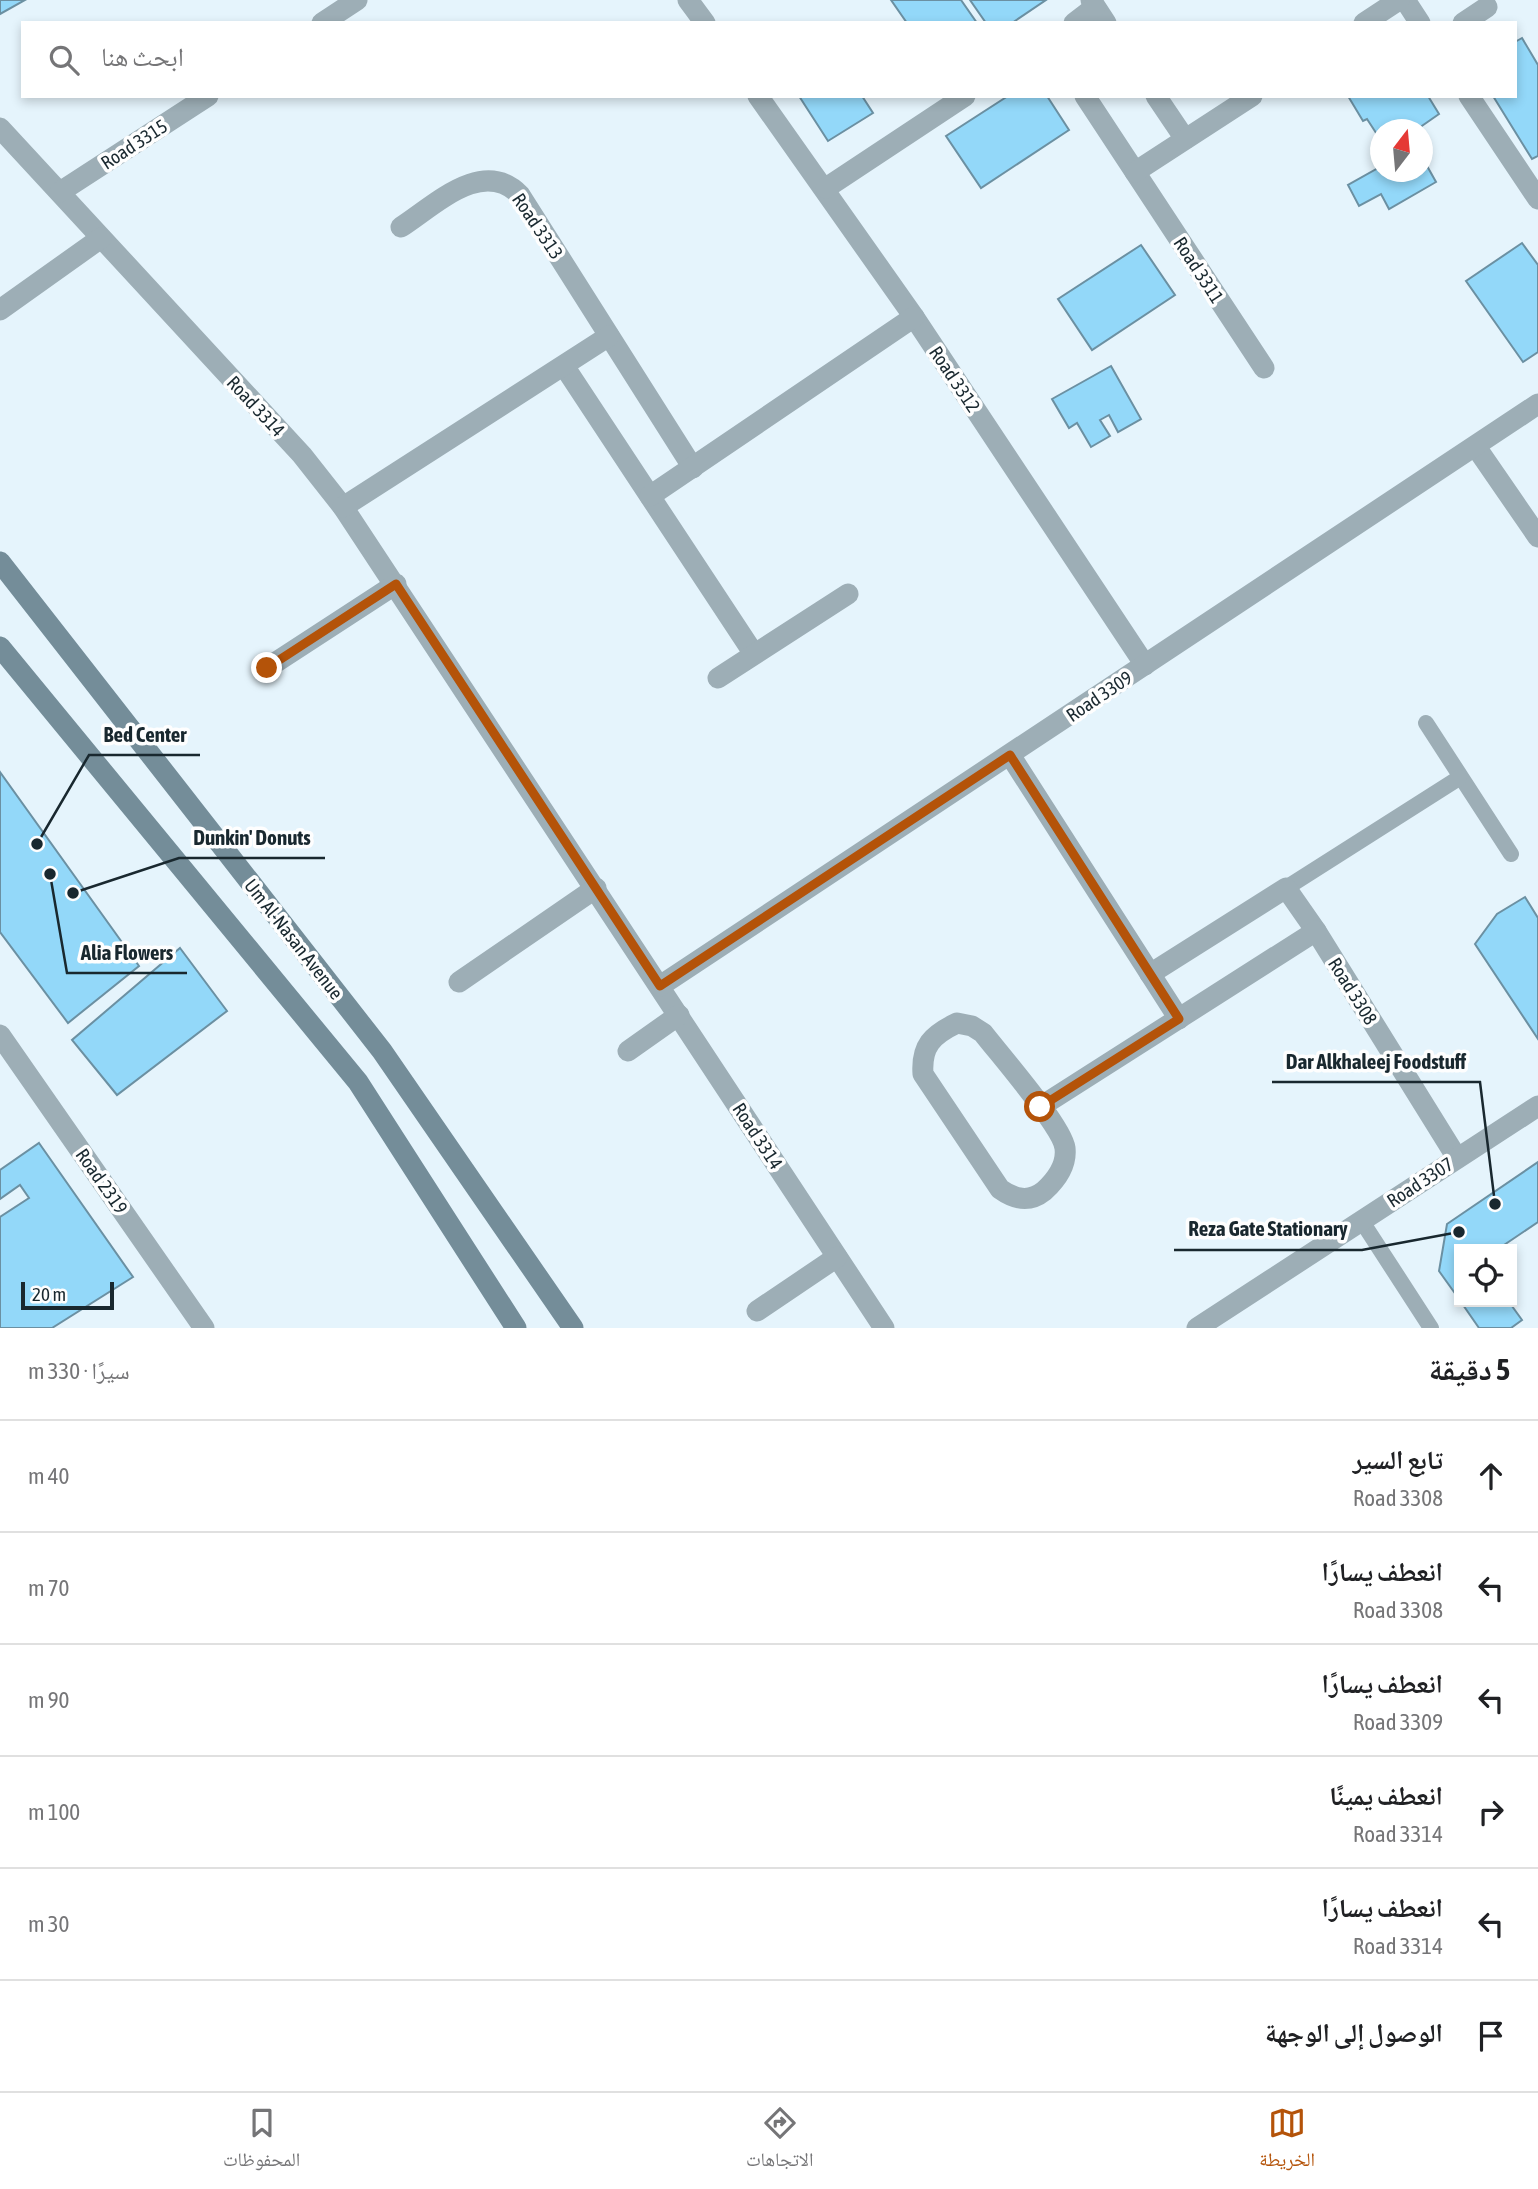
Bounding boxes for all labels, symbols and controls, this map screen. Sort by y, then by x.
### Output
search box [21,21,1517,98]
icon: search [45,41,83,79]
text: ابحث هنا [101,42,184,72]
street label: Road 3315 [97,114,171,174]
north arrow [1370,119,1433,182]
street label: Road 3313 [508,189,568,263]
street label: Road 3311 [1169,233,1229,307]
street label: Road 3312 [925,342,985,416]
street label: Road 3314 [223,371,290,441]
route end [251,652,282,683]
street label: Road 3309 [1062,666,1136,726]
callout: Bed Center [89,713,200,755]
text: Bed Center [104,722,187,746]
callout: Dunkin' Donuts [179,816,325,858]
text: Dunkin' Donuts [193,825,311,849]
street label: Um Al-Nasan Avenue [240,874,348,1004]
callout: Alia Flowers [67,931,187,973]
text: Alia Flowers [80,940,174,964]
street label: Road 3308 [1324,954,1382,1029]
callout: Dar Alkhaleej Foodstuff [1272,1040,1480,1082]
text: Dar Alkhaleej Foodstuff [1286,1049,1467,1073]
route start [1024,1091,1055,1122]
street label: Road 3314 [728,1099,788,1173]
street label: Road 2319 [72,1144,132,1218]
street label: Road 3307 [1383,1152,1457,1212]
callout: Reza Gate Stationary [1174,1208,1362,1250]
text: Reza Gate Stationary [1188,1216,1348,1240]
map controls [1454,1244,1517,1307]
button: locate [1454,1244,1517,1307]
scale bar [21,1279,114,1311]
text: 20 m [32,1283,66,1305]
text: 5 دقيقة [1429,1352,1510,1386]
text: سيرًا · 330 m [28,1358,130,1384]
text: تابع السير [1353,1445,1443,1475]
icon: ahead [1472,1457,1510,1495]
text: 40 m [28,1463,69,1489]
text: Road 3308 [1353,1485,1443,1511]
text: انعطف يسارًا [1322,1557,1443,1587]
icon: left [1472,1569,1510,1607]
text: 70 m [28,1575,69,1601]
text: Road 3308 [1353,1597,1443,1623]
text: انعطف يسارًا [1322,1669,1443,1699]
icon: left [1472,1681,1510,1719]
text: 90 m [28,1687,69,1713]
text: Road 3309 [1353,1709,1443,1735]
text: انعطف يمينًا [1329,1781,1443,1811]
icon: right [1472,1793,1510,1831]
text: 100 m [28,1799,80,1825]
text: Road 3314 [1353,1821,1443,1847]
text: انعطف يسارًا [1322,1893,1443,1923]
icon: left [1472,1905,1510,1943]
text: 30 m [28,1911,69,1937]
text: Road 3314 [1353,1933,1443,1959]
icon: arrive [1472,2017,1510,2055]
text: الوصول إلى الوجهة [1265,2018,1443,2048]
tab: المحفوظات [223,2104,300,2178]
tab: الاتجاهات [746,2104,813,2178]
tab: الخريطة [1259,2104,1315,2178]

